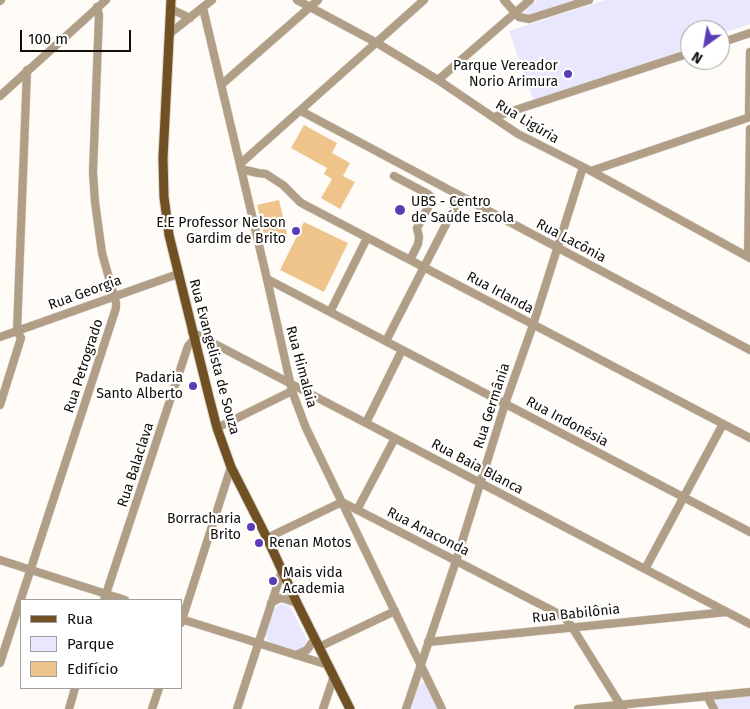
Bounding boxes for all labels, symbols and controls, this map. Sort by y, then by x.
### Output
scale bar [22,20,134,52]
north arrow [680,20,730,70]
text: 100 m [28,30,68,48]
text: N [689,48,706,67]
place label: Parque Vereador Norio Arimura [453,58,558,90]
marker: Parque Vereador Norio Arimura [562,68,574,80]
street label: Rua Ligúria [492,96,562,148]
place label: UBS - Centro de Saúde Escola [411,194,514,226]
marker: UBS - Centro de Saúde Escola [393,203,407,217]
place label: E.E Professor Nelson Gardim de Brito [156,215,286,248]
street label: Rua Lacônia [533,216,609,266]
marker: E.E Professor Nelson Gardim de Brito [290,225,302,237]
street label: Rua Irlanda [464,268,536,318]
street label: Rua Georgia [46,272,124,314]
street label: Rua Evangelista de Souza [185,277,243,437]
street label: Rua Petrogrado [61,317,107,415]
street label: Rua Himalaia [282,324,320,410]
street label: Rua Germânia [470,361,514,451]
place label: Padaria Santo Alberto [96,370,183,402]
marker: Padaria Santo Alberto [187,380,199,392]
street label: Rua Indonésia [523,393,611,451]
street label: Rua Balaclava [114,421,158,509]
street label: Rua Baia Blanca [428,436,526,498]
street label: Rua Anaconda [384,504,472,560]
place label: Borracharia Brito [167,511,241,544]
marker: Borracharia Brito [245,521,257,533]
place label: Renan Motos [269,535,351,551]
marker: Renan Motos [253,537,265,549]
place label: Mais vida Academia [283,565,345,598]
marker: Mais vida Academia [267,575,279,587]
legend [20,599,182,689]
street label: Rua Babilônia [531,601,621,627]
text: Rua [67,610,93,628]
text: Parque [67,635,114,653]
text: Edifício [67,660,118,678]

